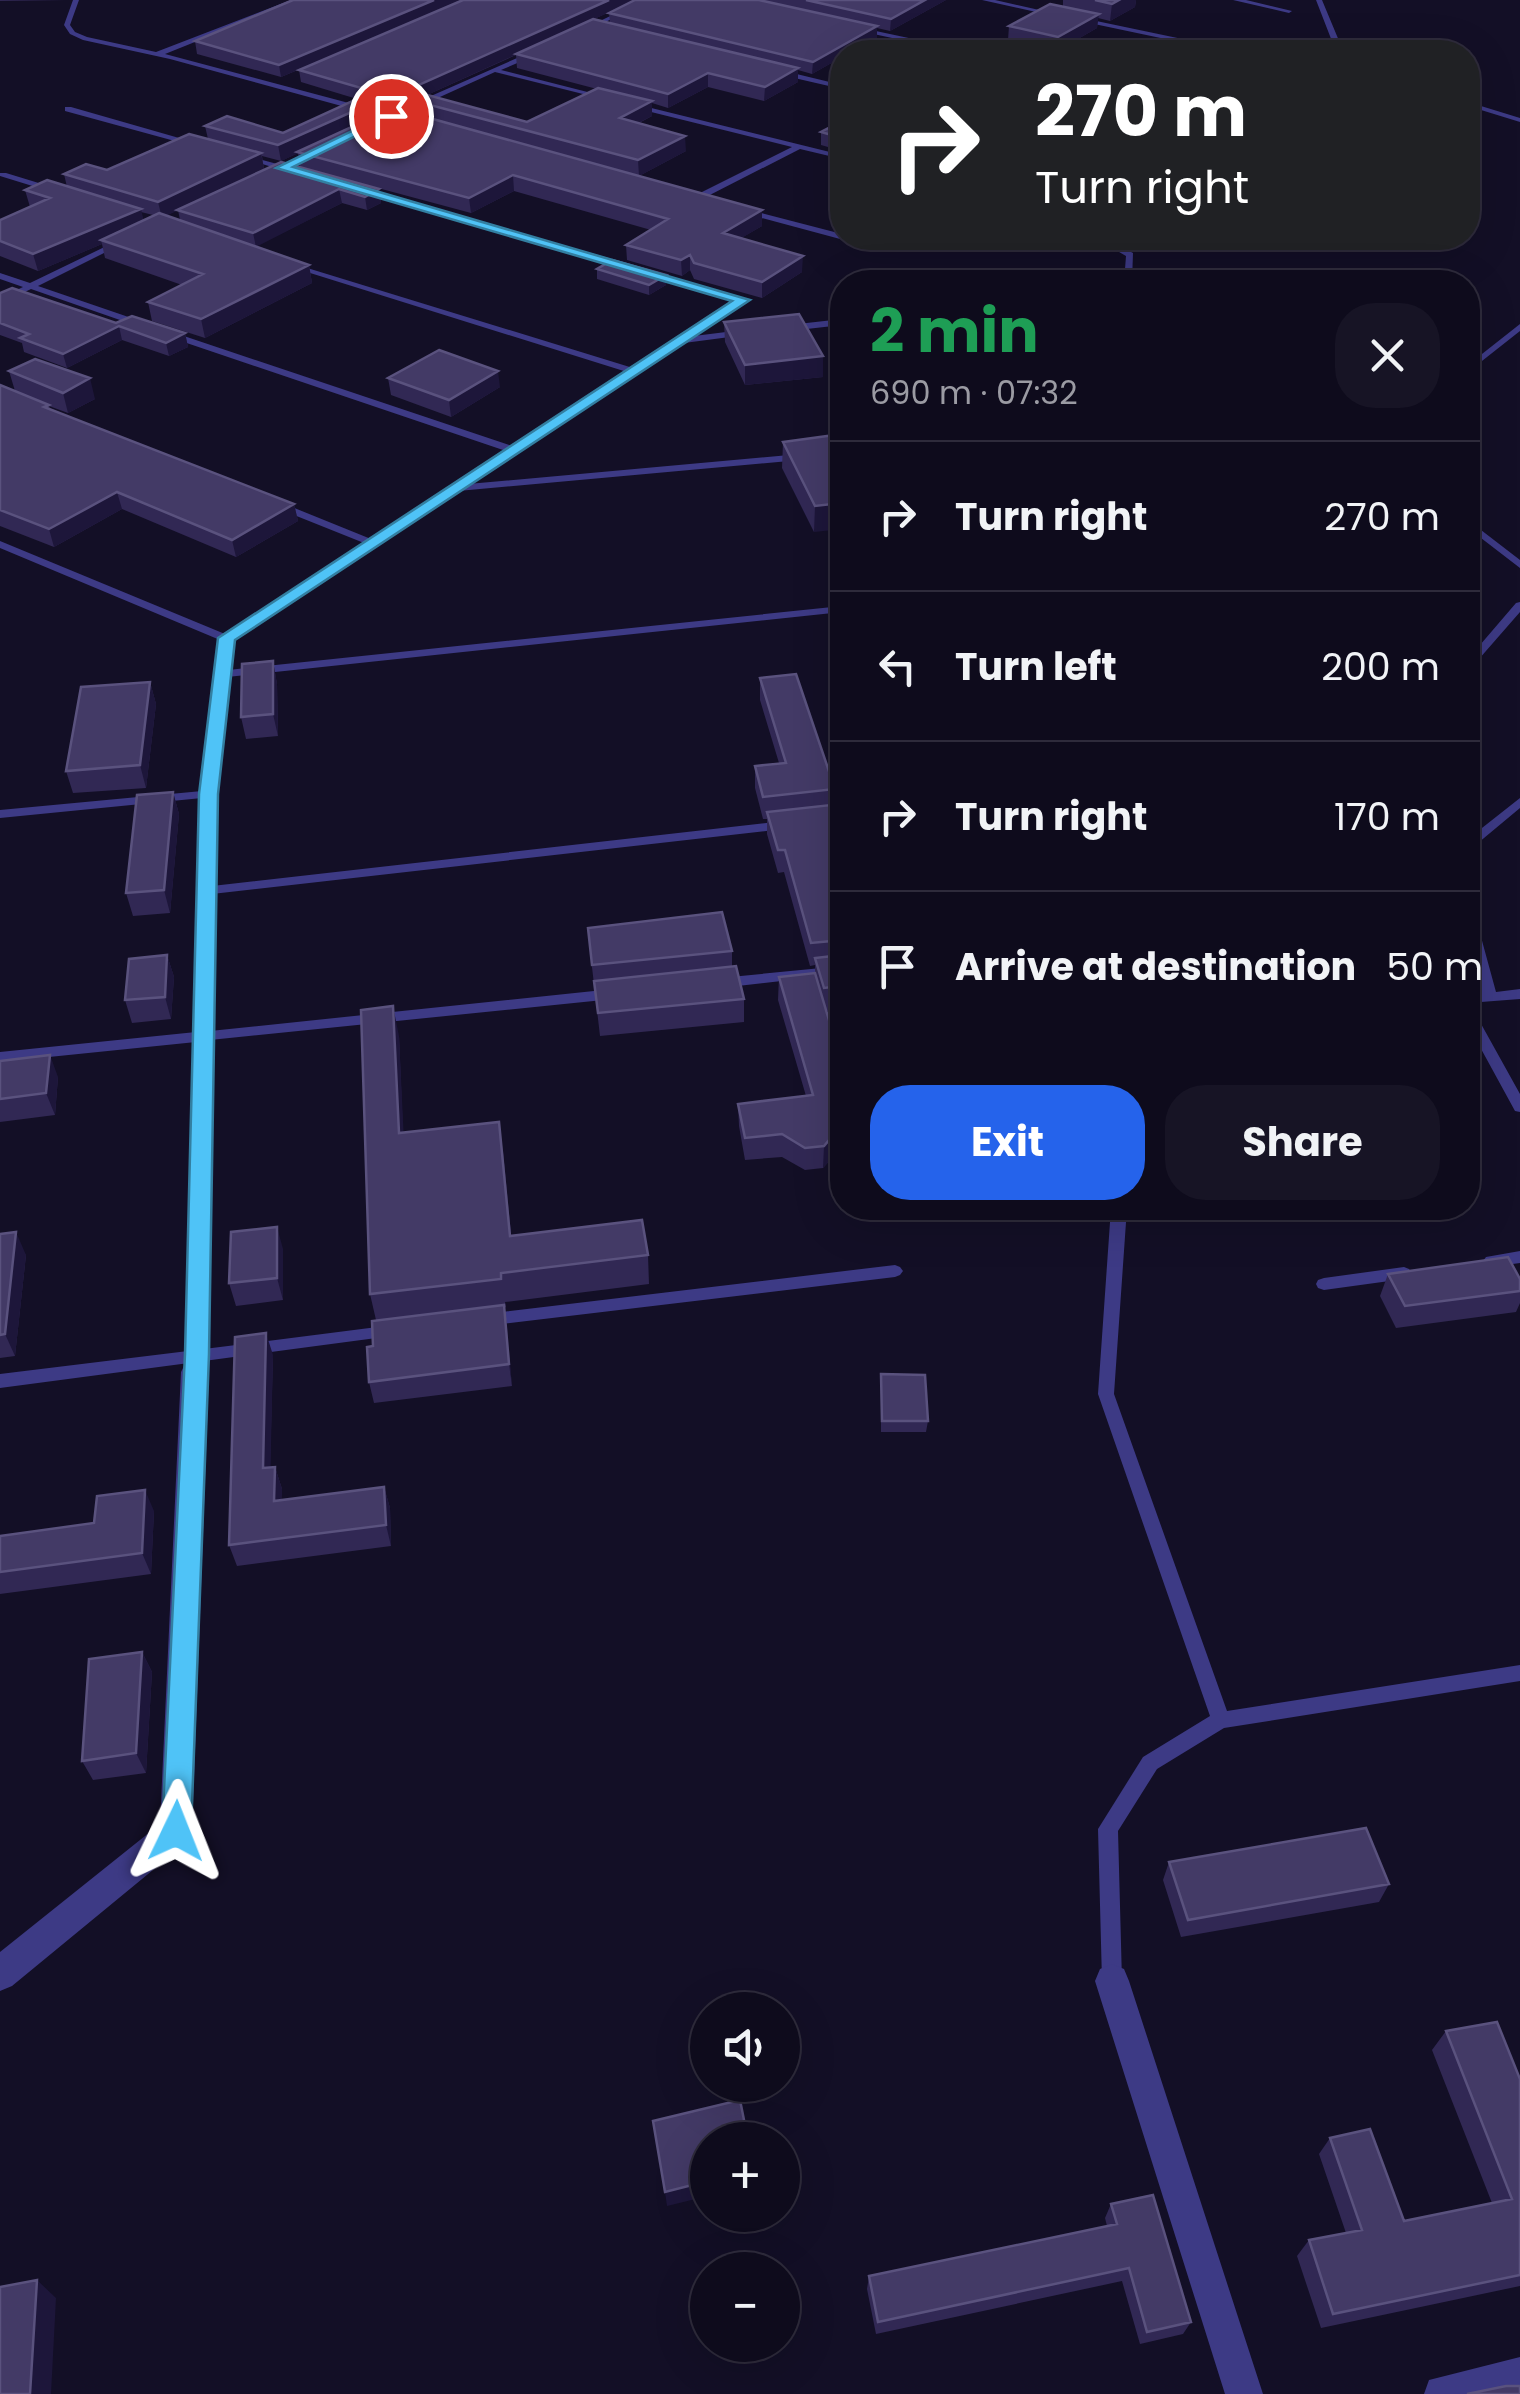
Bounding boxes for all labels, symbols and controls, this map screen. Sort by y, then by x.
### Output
text: 270 m [1035,62,1247,161]
pin [349,74,434,159]
icon: right [870,80,1000,210]
icon: arrive [364,89,419,144]
text: Turn right [1035,156,1249,219]
text: 2 min [870,289,1039,373]
button: close [1335,303,1440,408]
text: 690 m · 07:32 [870,370,1078,415]
icon: right [870,489,925,544]
text: Turn right [955,490,1147,543]
text: 270 m [1324,490,1440,543]
icon: left [870,639,925,694]
text: Turn left [955,640,1117,693]
text: 200 m [1321,640,1440,693]
icon: right [870,789,925,844]
text: Turn right [955,790,1147,843]
text: 170 m [1334,790,1440,843]
icon: arrive [870,939,925,994]
text: Arrive at destination [955,940,1356,993]
text: 50 m [1386,940,1483,993]
button: Exit [870,1085,1145,1200]
button: Share [1165,1085,1440,1200]
position arrow [124,1779,228,1883]
map controls [690,1992,800,2362]
button: sound [690,1992,800,2102]
button: + [690,2122,800,2232]
button: − [690,2252,800,2362]

